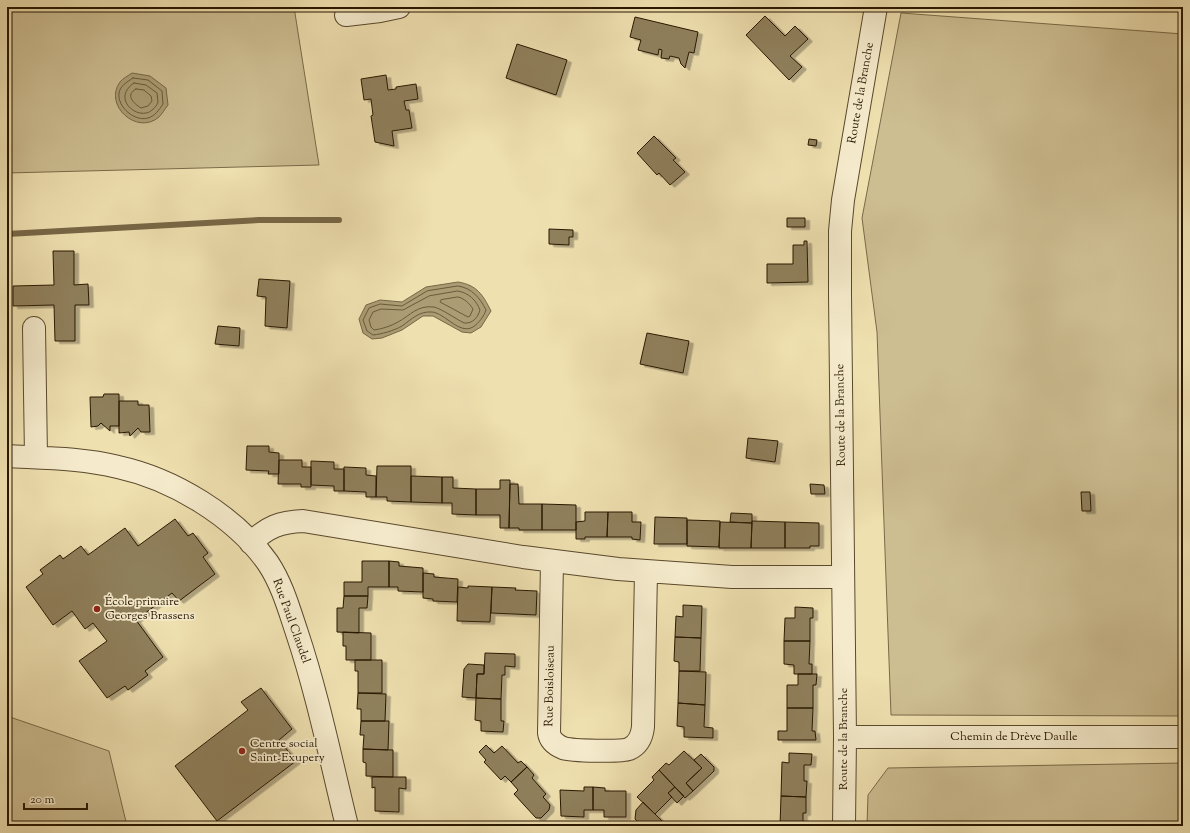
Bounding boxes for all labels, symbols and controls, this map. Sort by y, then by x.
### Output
street label: Route de la Branche [843,40,879,145]
street label: Route de la Branche [831,363,851,466]
street label: Rue Paul Claudel [267,576,315,666]
place label: École primaire Georges Brassens [105,593,195,625]
marker: École primaire Georges Brassens [92,604,102,614]
street label: Rue Boisloiseau [540,645,560,727]
street label: Route de la Branche [835,687,853,790]
street label: Chemin de Drève Daulle [950,728,1078,746]
place label: Centre social Saint-Exupery [250,735,325,767]
marker: Centre social Saint-Exupery [237,746,247,756]
scale bar [24,785,87,811]
text: 20 m [30,791,55,809]

